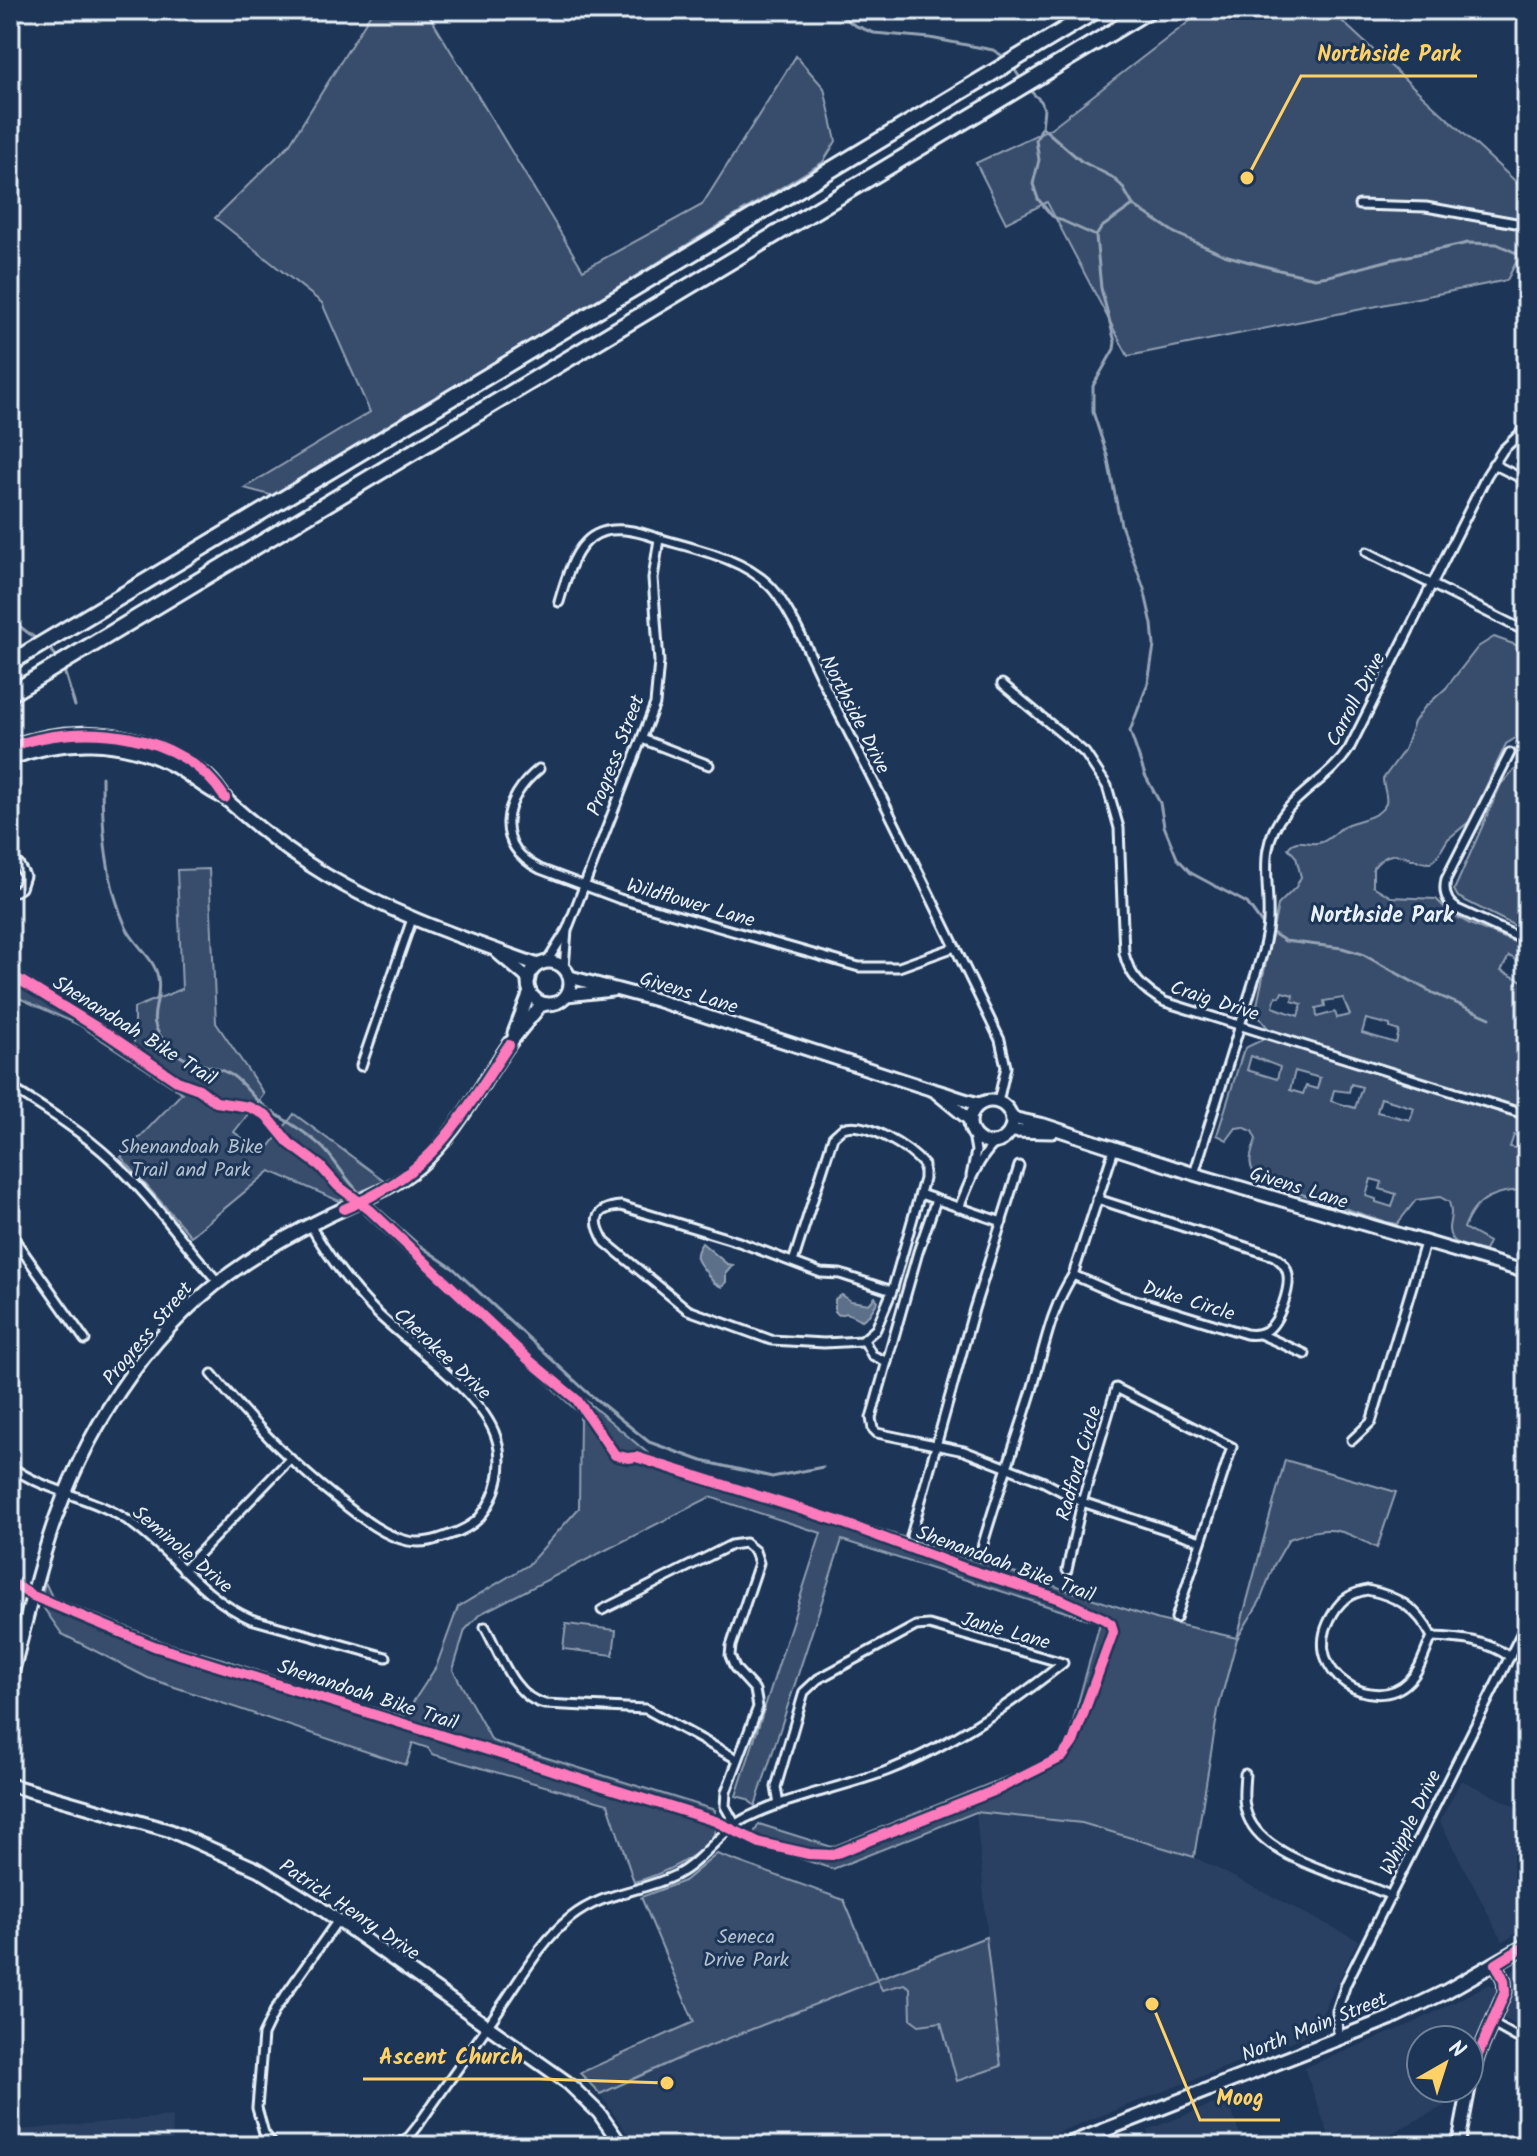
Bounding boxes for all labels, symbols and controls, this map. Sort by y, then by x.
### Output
callout: Northside Park [1301,30,1477,76]
text: Northside Park [1317,38,1462,73]
street label: Carroll Drive [1318,647,1395,753]
street label: Northside Drive [811,650,898,780]
street label: Progress Street [579,690,655,821]
street label: Wildflower Lane [622,870,758,938]
district label: Northside Park [1310,899,1455,934]
street label: Givens Lane [635,964,742,1024]
street label: Shenandoah Bike Trail [46,968,222,1095]
street label: Craig Drive [1166,972,1263,1031]
park label: Shenandoah Bike Trail and Park [119,1132,263,1187]
street label: Givens Lane [1245,1159,1352,1219]
street label: Duke Circle [1138,1273,1239,1331]
street label: Progress Street [95,1275,202,1393]
street label: Cherokee Drive [385,1300,498,1409]
street label: Radford Circle [1048,1402,1112,1525]
street label: Seminole Drive [124,1499,239,1603]
street label: Shenandoah Bike Trail [911,1518,1099,1612]
street label: Janie Lane [957,1604,1054,1660]
street label: Shenandoah Bike Trail [273,1652,462,1740]
street label: Whipple Drive [1372,1765,1451,1881]
street label: Patrick Henry Drive [272,1851,426,1970]
park label: Seneca Drive Park [703,1922,790,1977]
street label: North Main Street [1237,1984,1393,2072]
north arrow [1405,2024,1485,2104]
text: N [1440,2032,1473,2068]
callout: Ascent Church [363,2033,539,2079]
text: Ascent Church [379,2041,523,2076]
callout: Moog [1200,2074,1280,2120]
text: Moog [1216,2082,1264,2117]

